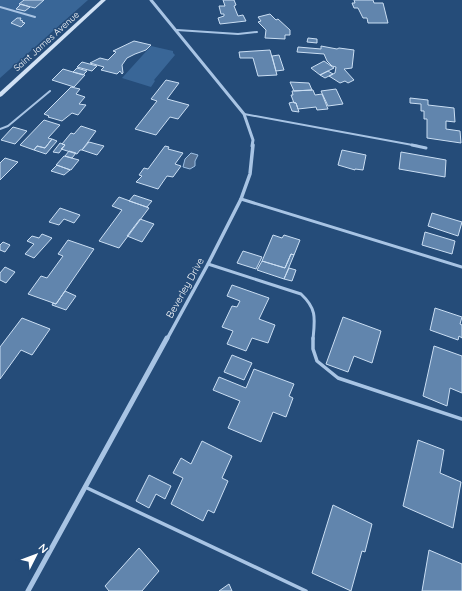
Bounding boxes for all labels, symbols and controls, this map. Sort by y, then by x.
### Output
street label: Saint James Avenue [11,9,81,73]
street label: Beverley Drive [163,255,207,321]
north arrow [16,535,56,575]
text: N [36,541,51,556]

